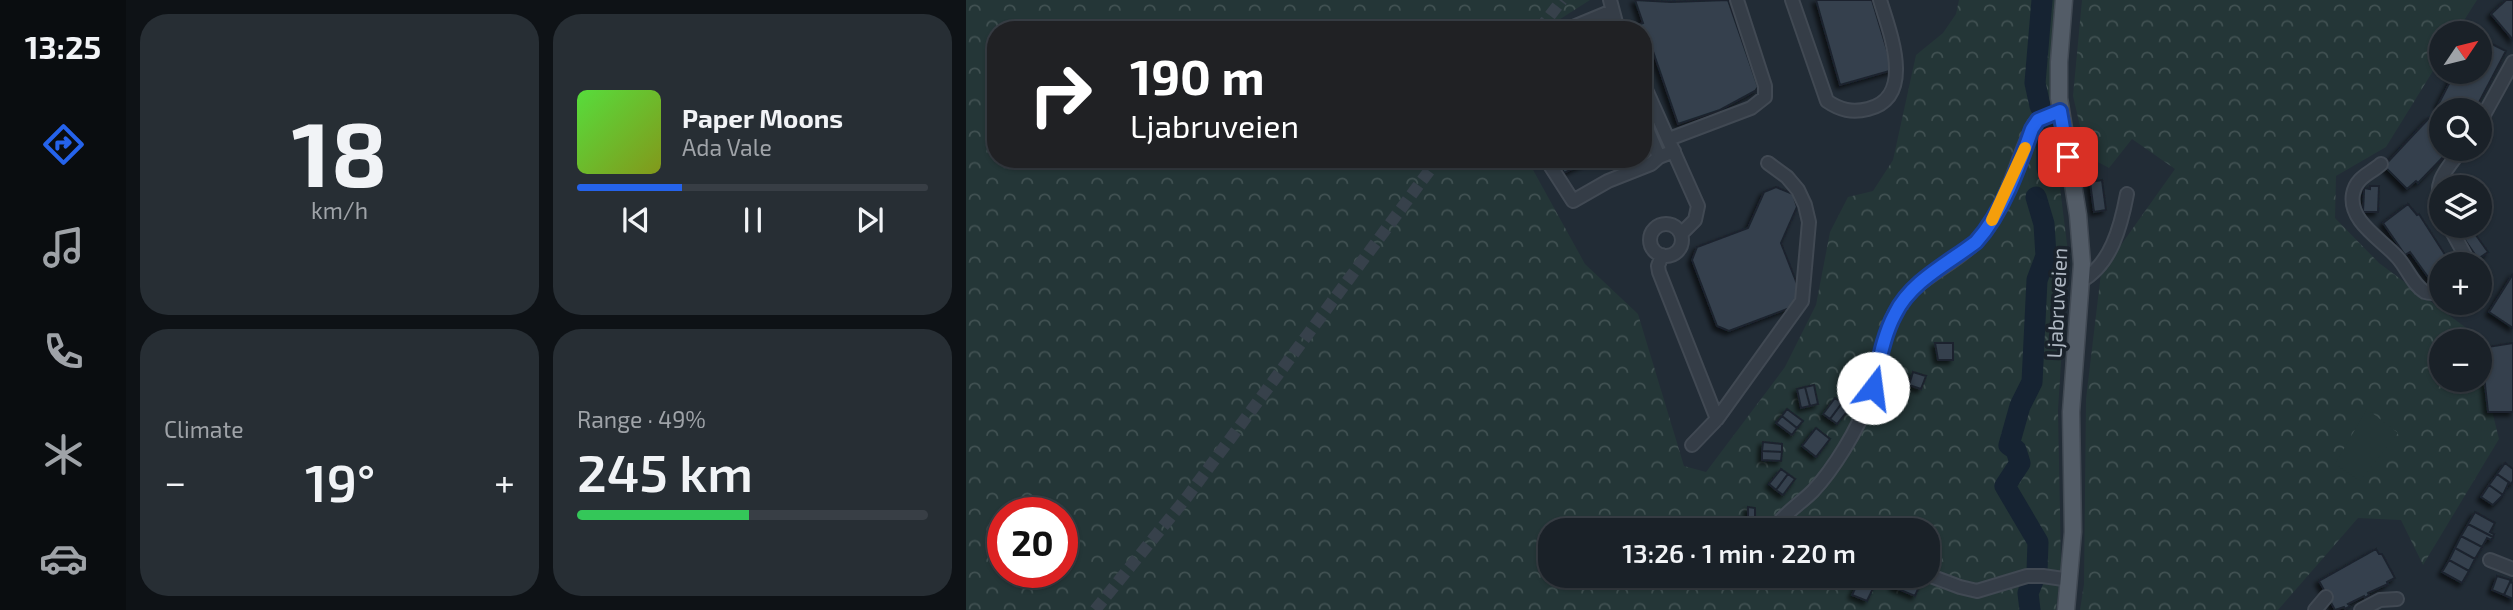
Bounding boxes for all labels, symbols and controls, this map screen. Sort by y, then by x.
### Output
north arrow [2429,21,2492,84]
map controls [2429,21,2492,392]
text: 13:25 [25,27,101,65]
text: 190 m [1130,46,1265,105]
icon: right [1015,49,1106,140]
text: 18 [291,96,388,205]
button: search [2429,98,2492,161]
text: Paper Moons [682,102,843,133]
text: Ljabruveien [1130,106,1299,144]
icon: directions [39,120,88,169]
pin [2038,127,2098,187]
text: Ada Vale [682,133,772,161]
icon: arrive [2049,138,2087,176]
button: layers [2429,175,2492,238]
text: km/h [311,196,368,224]
icon: previous [617,201,655,239]
icon: pause [734,201,772,239]
icon: next [851,201,889,239]
icon: music [39,223,88,272]
street label: Ljabruveien [2041,247,2072,359]
button: + [2429,252,2492,315]
icon: phone [39,327,88,376]
button: − [2429,329,2492,392]
position arrow [1836,351,1910,425]
text: Range · 49% [577,405,706,433]
text: Climate [164,415,244,443]
icon: climate [39,430,88,479]
text: 245 km [577,440,753,502]
text: 19° [305,450,375,512]
text: − [164,458,186,504]
text: + [494,458,515,504]
speed limit sign: 20 [987,497,1078,588]
icon: car [39,534,88,583]
text: 13:26 · 1 min · 220 m [1622,537,1856,568]

